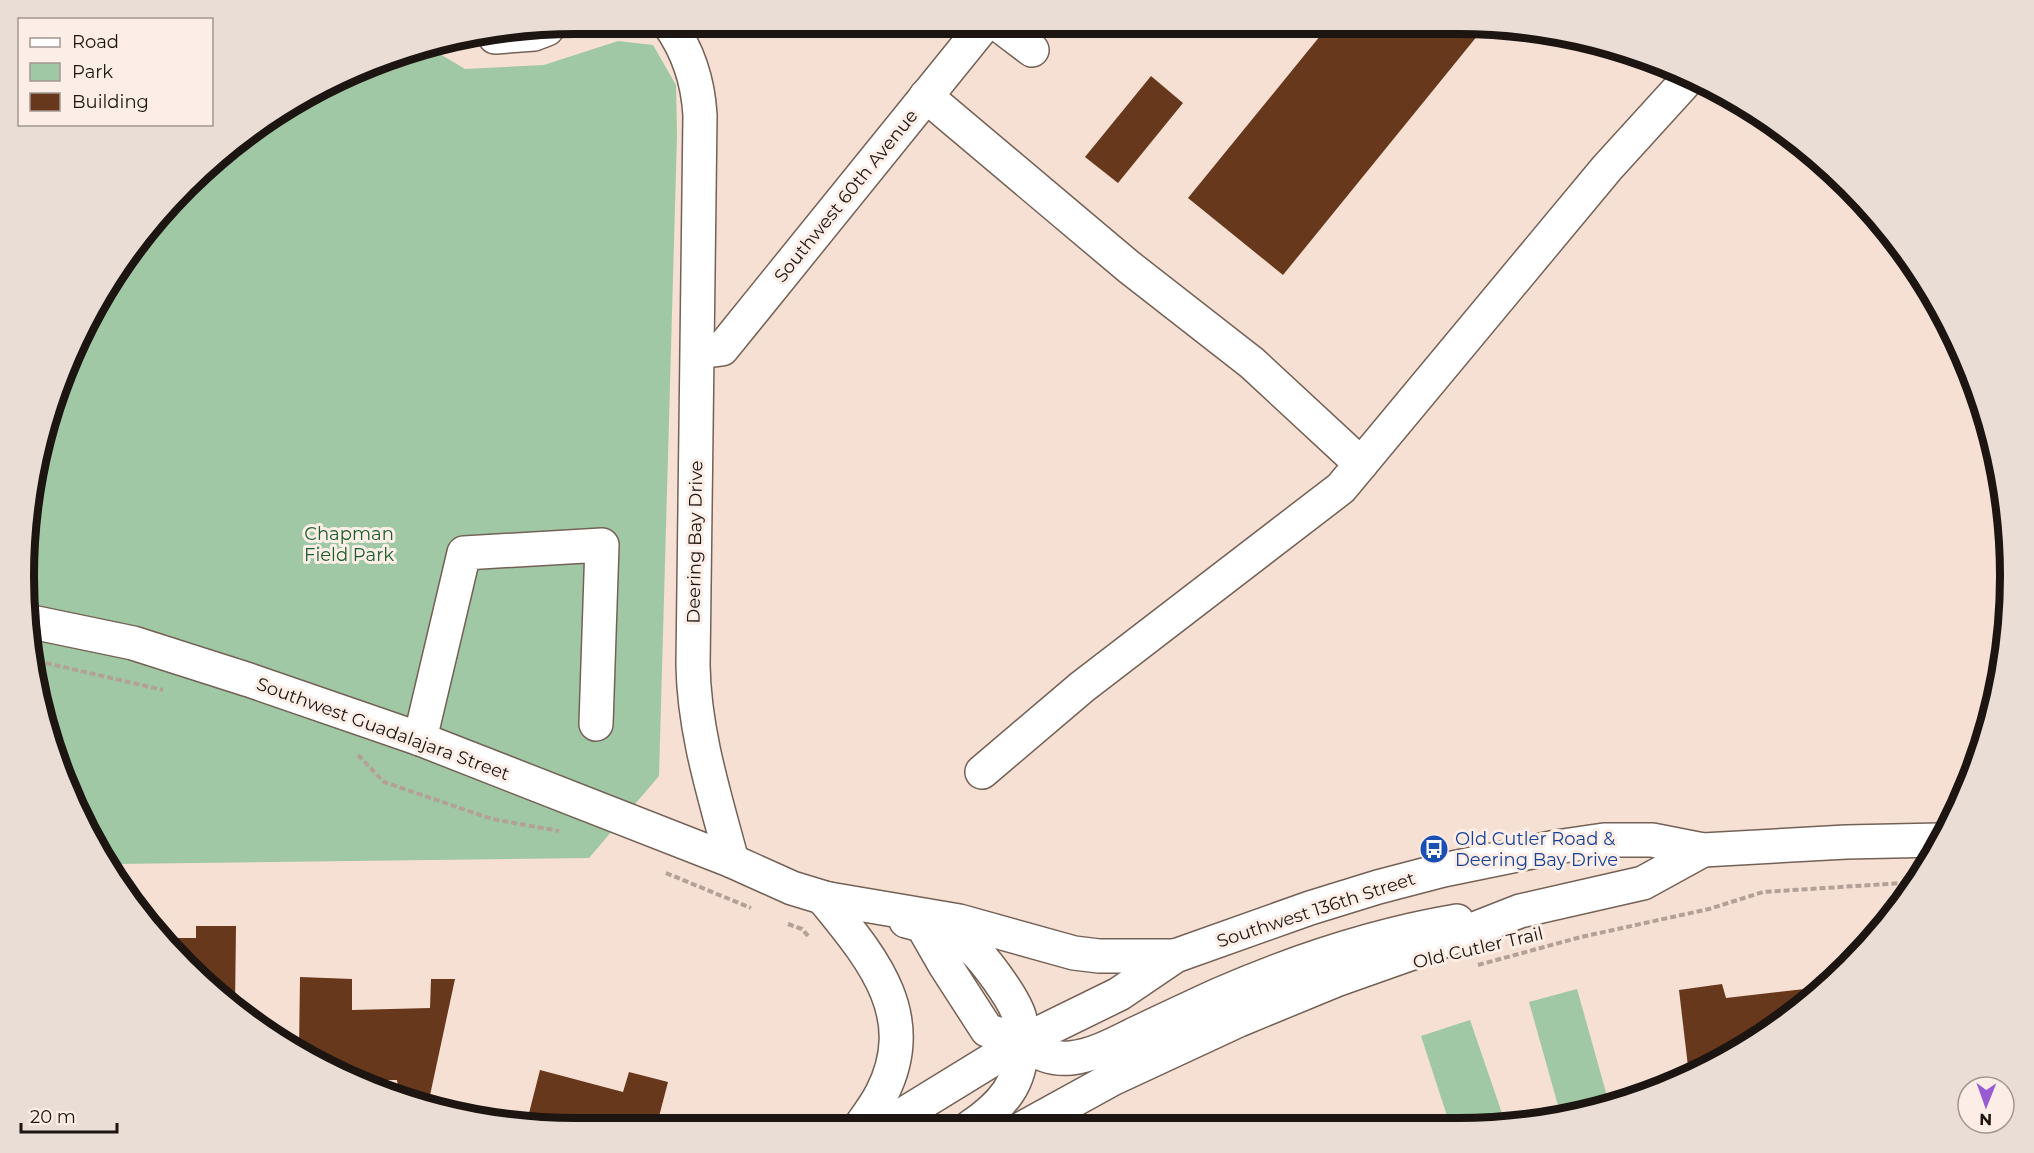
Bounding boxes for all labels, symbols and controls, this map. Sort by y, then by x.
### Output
legend [18,18,213,126]
text: Road [72,31,119,53]
text: Park [72,61,113,83]
text: Building [72,91,149,113]
street label: Southwest 60th Avenue [769,105,923,287]
street label: Deering Bay Drive [683,460,707,624]
park label: Chapman Field Park [304,523,394,566]
street label: Southwest Guadalajara Street [253,673,513,785]
place label: Old Cutler Road & Deering Bay Drive [1455,828,1618,871]
bus stop icon: Old Cutler Road & Deering Bay Drive [1418,833,1450,865]
street label: Southwest 136th Street [1214,868,1418,952]
street label: Old Cutler Trail [1411,922,1545,974]
north arrow [1956,1075,2016,1135]
scale bar [21,1096,117,1134]
text: 20 m [30,1106,76,1128]
text: N [1979,1110,1992,1129]

